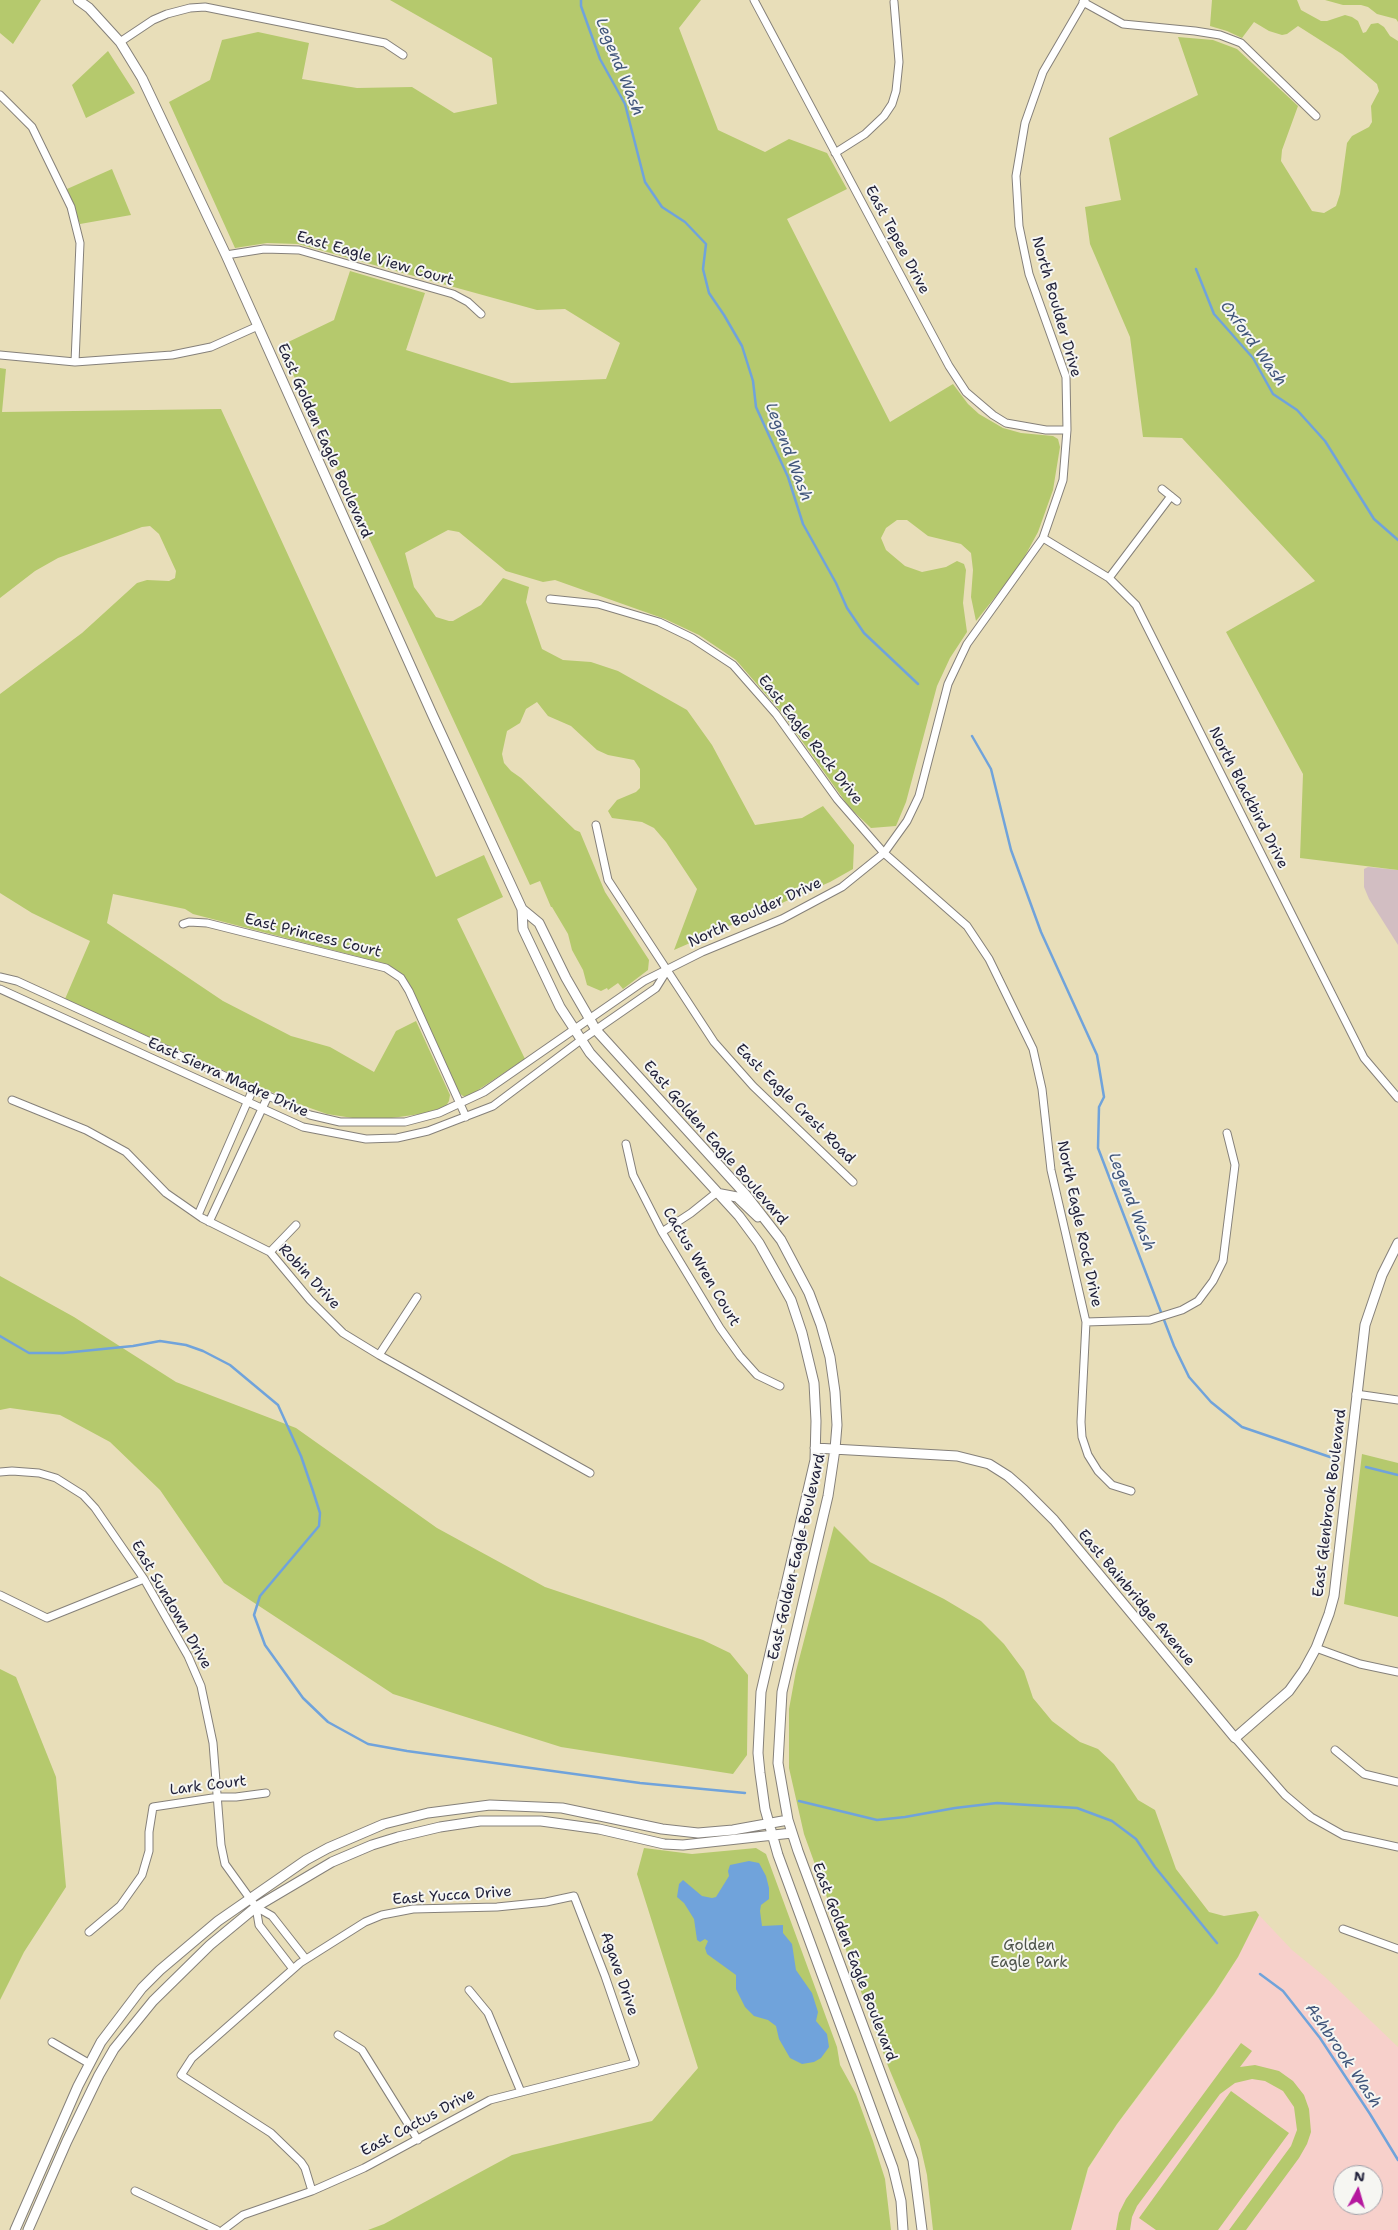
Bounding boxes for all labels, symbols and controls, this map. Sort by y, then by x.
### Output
water label: Legend Wash [591,15,647,119]
street label: East Tepee Drive [861,183,933,297]
street label: East Eagle View Court [294,228,456,290]
street label: North Boulder Drive [1027,235,1085,379]
water label: Oxford Wash [1216,298,1290,390]
street label: East Golden Eagle Boulevard [273,341,375,541]
water label: Legend Wash [760,400,816,504]
street label: East Eagle Rock Drive [754,672,866,808]
street label: North Blackbird Drive [1204,724,1292,872]
street label: North Boulder Drive [685,874,825,952]
street label: East Princess Court [243,910,383,962]
street label: East Sierra Madre Drive [145,1034,311,1122]
street label: East Eagle Crest Road [731,1040,859,1168]
street label: East Golden Eagle Boulevard [639,1057,791,1229]
street label: North Eagle Rock Drive [1053,1139,1105,1309]
water label: Legend Wash [1103,1150,1159,1254]
street label: Cactus Wren Court [658,1204,744,1330]
street label: Robin Drive [274,1241,344,1313]
street label: East Glenbrook Boulevard [1310,1408,1350,1598]
street label: East Golden Eagle Boulevard [764,1452,830,1662]
street label: East Bainbridge Avenue [1074,1526,1198,1670]
street label: East Sundown Drive [127,1538,215,1672]
street label: Lark Court [169,1772,247,1800]
street label: East Golden Eagle Boulevard [808,1860,900,2064]
street label: East Yucca Drive [392,1883,512,1909]
street label: Agave Drive [596,1930,642,2018]
park label: Golden Eagle Park [990,1937,1068,1972]
water label: Ashbrook Wash [1301,2000,1385,2112]
street label: East Cactus Drive [358,2085,478,2161]
north arrow [1333,2165,1383,2215]
text: N [1353,2167,1366,2186]

